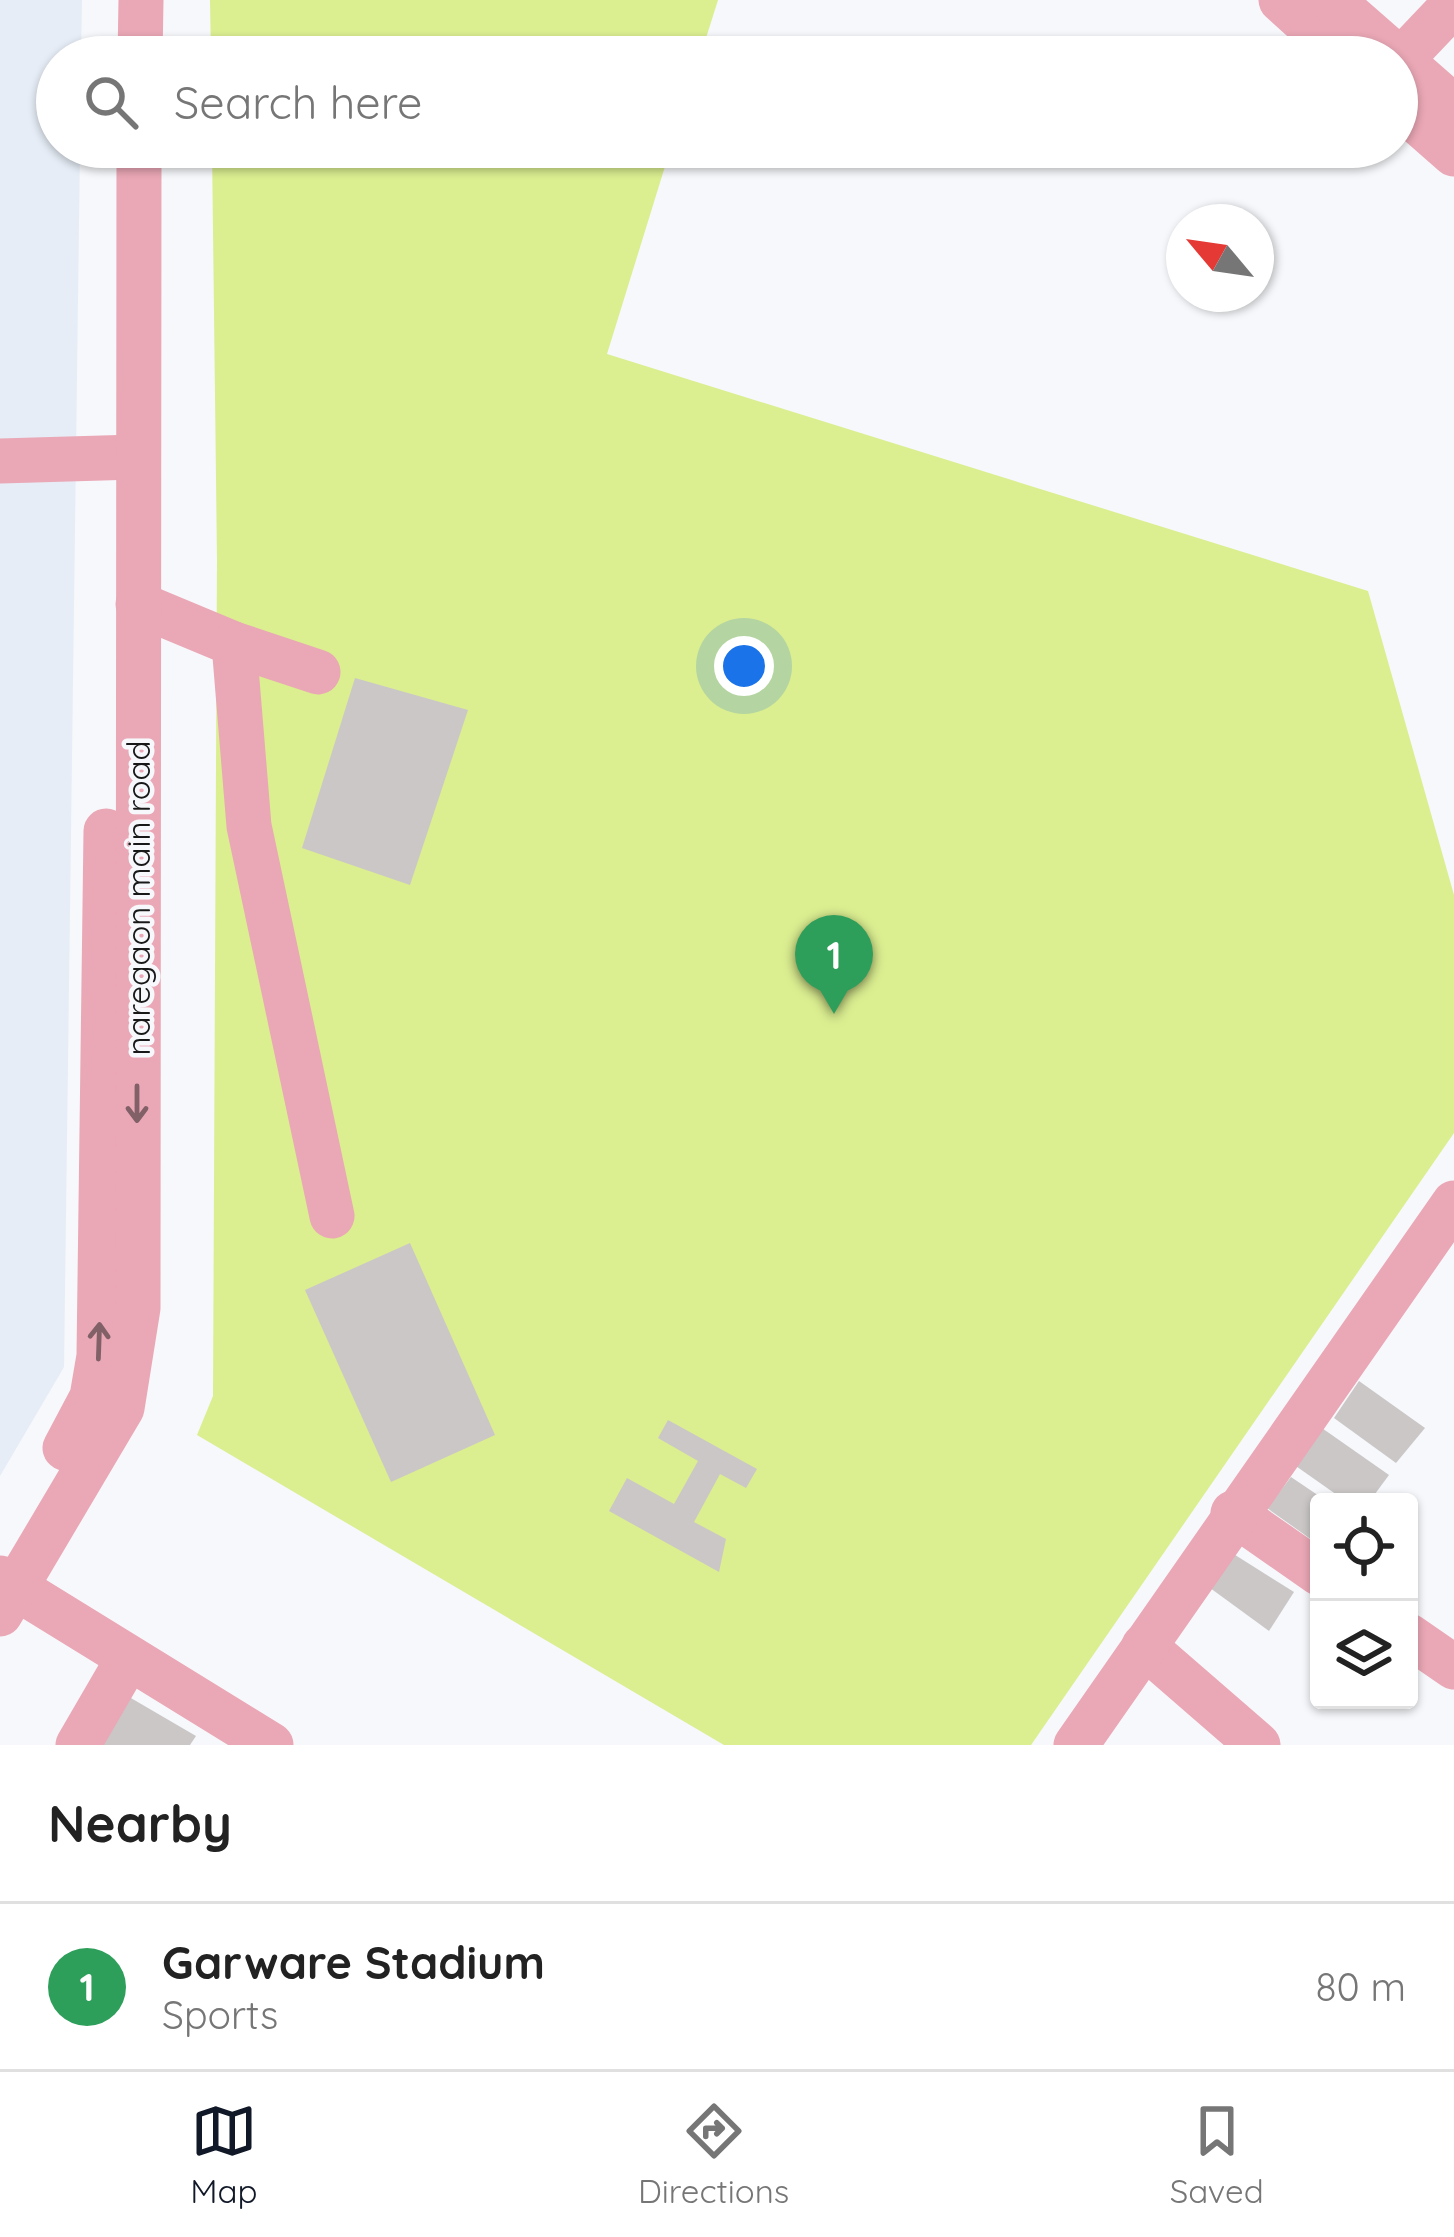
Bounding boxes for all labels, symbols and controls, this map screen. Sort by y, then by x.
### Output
search box [36,36,1418,168]
icon: search [78,69,144,135]
text: Search here [174,74,422,130]
north arrow [1166,204,1274,312]
your location [714,636,774,696]
street label: naregaon main road [117,740,158,1056]
pin: 1 [795,915,873,1014]
one-way arrow [126,1084,148,1123]
one-way arrow [88,1322,111,1361]
map controls [1310,1493,1418,1709]
button: locate [1310,1493,1418,1601]
button: layers [1310,1601,1418,1709]
text: Nearby [48,1791,232,1855]
text: Garware Stadium [162,1934,545,1990]
text: 1 [79,1962,95,2011]
text: 80 m [1316,1962,1406,2011]
text: Sports [162,1990,278,2039]
tab: Map [190,2098,258,2211]
tab: Directions [638,2098,789,2211]
tab: Saved [1170,2098,1264,2211]

